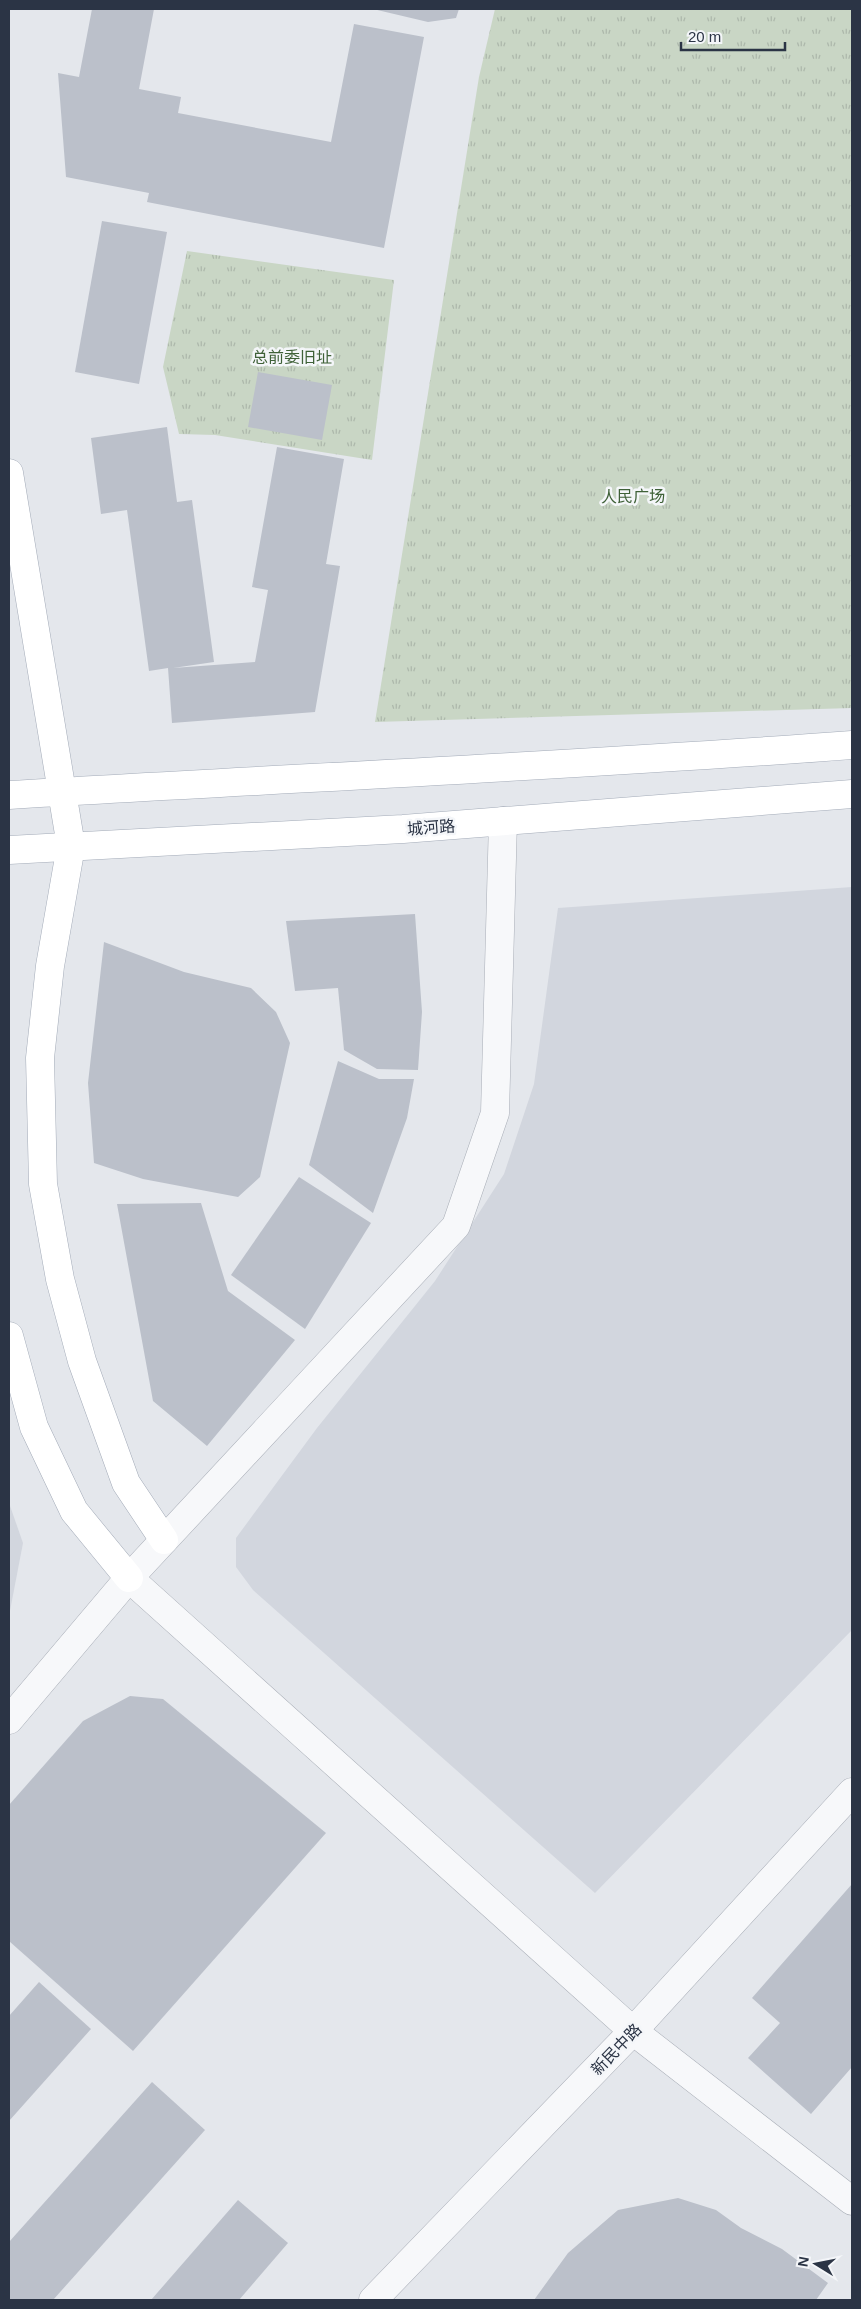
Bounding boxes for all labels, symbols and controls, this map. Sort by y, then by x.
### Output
scale bar [681,20,785,52]
text: 20 m [688,28,721,45]
park label: 总前委旧址 [252,349,332,366]
park label: 人民广场 [601,488,665,505]
street label: 城河路 [406,817,456,838]
street label: 新民中路 [588,2020,645,2078]
north arrow [791,2239,841,2289]
text: N [794,2255,812,2268]

